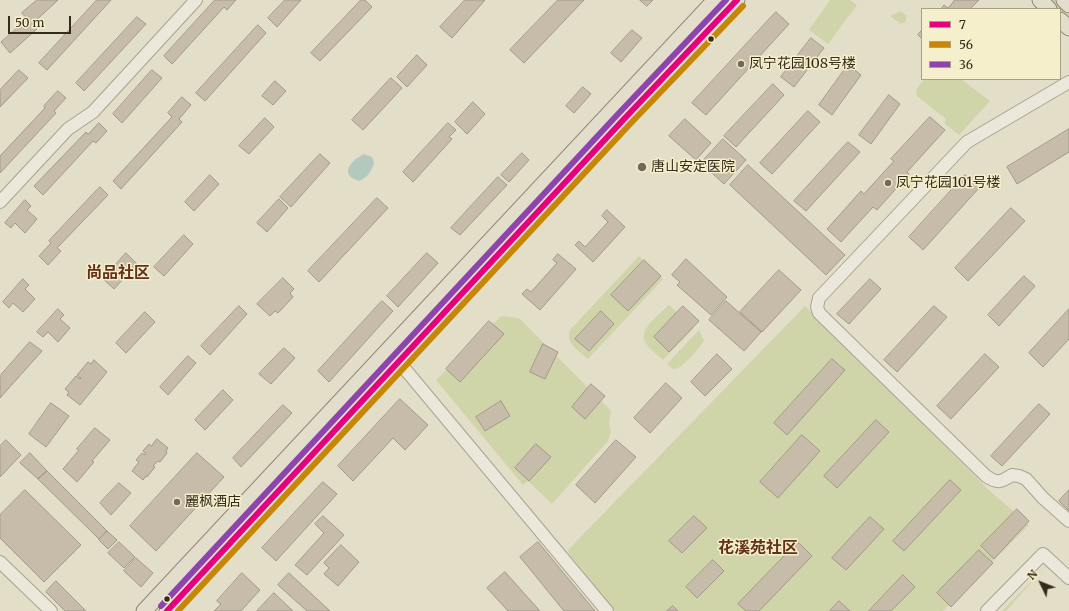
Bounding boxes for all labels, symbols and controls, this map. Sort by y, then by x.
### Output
scale bar [10,8,73,34]
legend [921,8,1061,80]
text: 50 m [15,15,44,30]
text: 7 [959,17,966,32]
unlabelled marker [706,34,716,44]
text: 56 [959,37,973,52]
place label: 凤宁花园108号楼 [749,56,856,72]
text: 36 [959,57,973,72]
marker: 凤宁花园108号楼 [736,59,746,69]
place label: 唐山安定医院 [651,159,735,175]
marker: 唐山安定医院 [636,161,648,173]
place label: 凤宁花园101号楼 [896,175,1001,191]
marker: 凤宁花园101号楼 [883,178,893,188]
district label: 尚品社区 [86,263,150,283]
place label: 麗枫酒店 [185,494,241,510]
marker: 麗枫酒店 [172,497,182,507]
district label: 花溪苑社区 [718,538,798,558]
north arrow [1021,563,1061,603]
text: N [1024,567,1040,583]
unlabelled marker [162,594,172,604]

